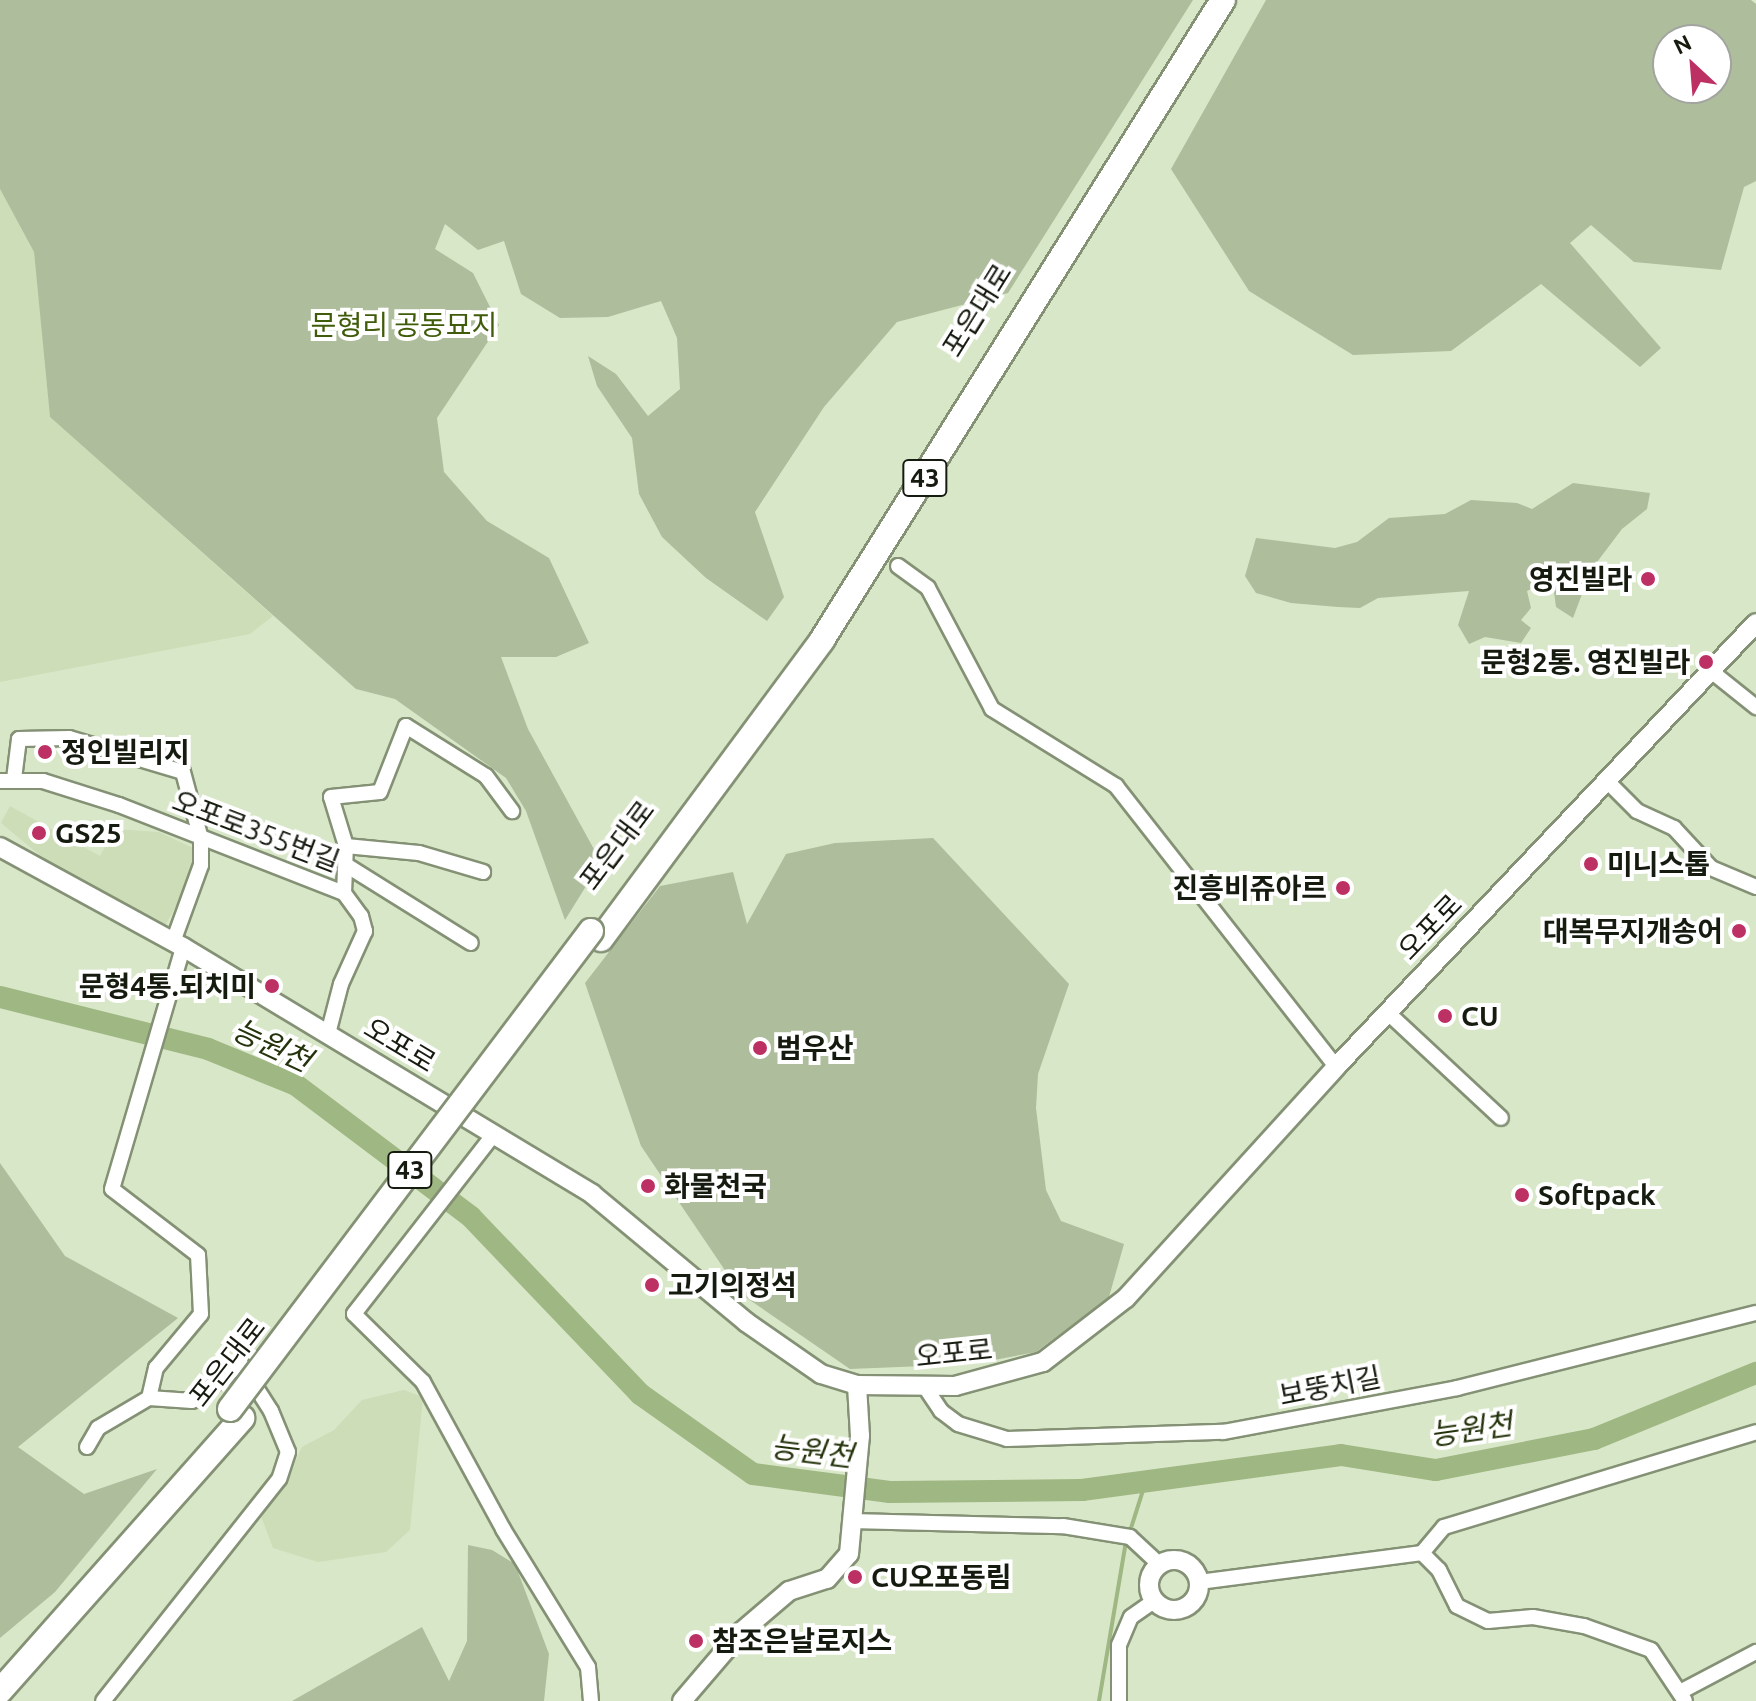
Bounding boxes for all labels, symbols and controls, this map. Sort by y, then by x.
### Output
north arrow [1652,24,1732,104]
text: N [1669,29,1695,59]
street label: 포은대로 [935,257,1019,363]
park label: 문형리 공동묘지 [311,308,497,342]
road number: 43 [901,456,949,500]
place label: 영진빌라 [1529,562,1632,596]
marker: 영진빌라 [1639,570,1657,588]
place label: 문형2통. 영진빌라 [1480,645,1690,679]
marker: 문형2통. 영진빌라 [1697,653,1715,671]
place label: 정인빌리지 [61,735,190,769]
marker: 정인빌리지 [36,743,54,761]
street label: 오포로355번길 [168,784,344,878]
street label: 포은대로 [573,794,661,896]
place label: GS25 [55,816,122,850]
marker: GS25 [30,824,48,842]
place label: 미니스톱 [1607,847,1710,881]
marker: 미니스톱 [1582,855,1600,873]
place label: 진흥비쥬아르 [1172,871,1327,905]
marker: 진흥비쥬아르 [1334,879,1352,897]
street label: 오포로 [1391,888,1469,966]
place label: 대복무지개송어 [1543,914,1723,948]
marker: 대복무지개송어 [1730,922,1748,940]
place label: 문형4통.되치미 [79,969,256,1003]
marker: 문형4통.되치미 [263,977,281,995]
place label: CU [1461,999,1499,1033]
marker: CU [1436,1007,1454,1025]
water label: 능원천 [227,1011,317,1079]
street label: 오포로 [358,1011,442,1079]
place label: 범우산 [776,1031,853,1065]
marker: 범우산 [751,1039,769,1057]
road number: 43 [386,1148,434,1192]
place label: 화물천국 [664,1169,767,1203]
marker: 화물천국 [639,1177,657,1195]
place label: Softpack [1538,1178,1656,1212]
marker: Softpack [1513,1186,1531,1204]
place label: 고기의정석 [668,1268,797,1302]
marker: 고기의정석 [643,1276,661,1294]
street label: 포은대로 [182,1311,272,1413]
street label: 오포로 [914,1332,994,1374]
street label: 보뚱치길 [1276,1360,1384,1412]
water label: 능원천 [1427,1405,1515,1453]
water label: 능원천 [769,1428,855,1474]
place label: CU오포동림 [871,1560,1012,1594]
marker: CU오포동림 [846,1568,864,1586]
place label: 참조은날로지스 [712,1624,892,1658]
marker: 참조은날로지스 [687,1632,705,1650]

